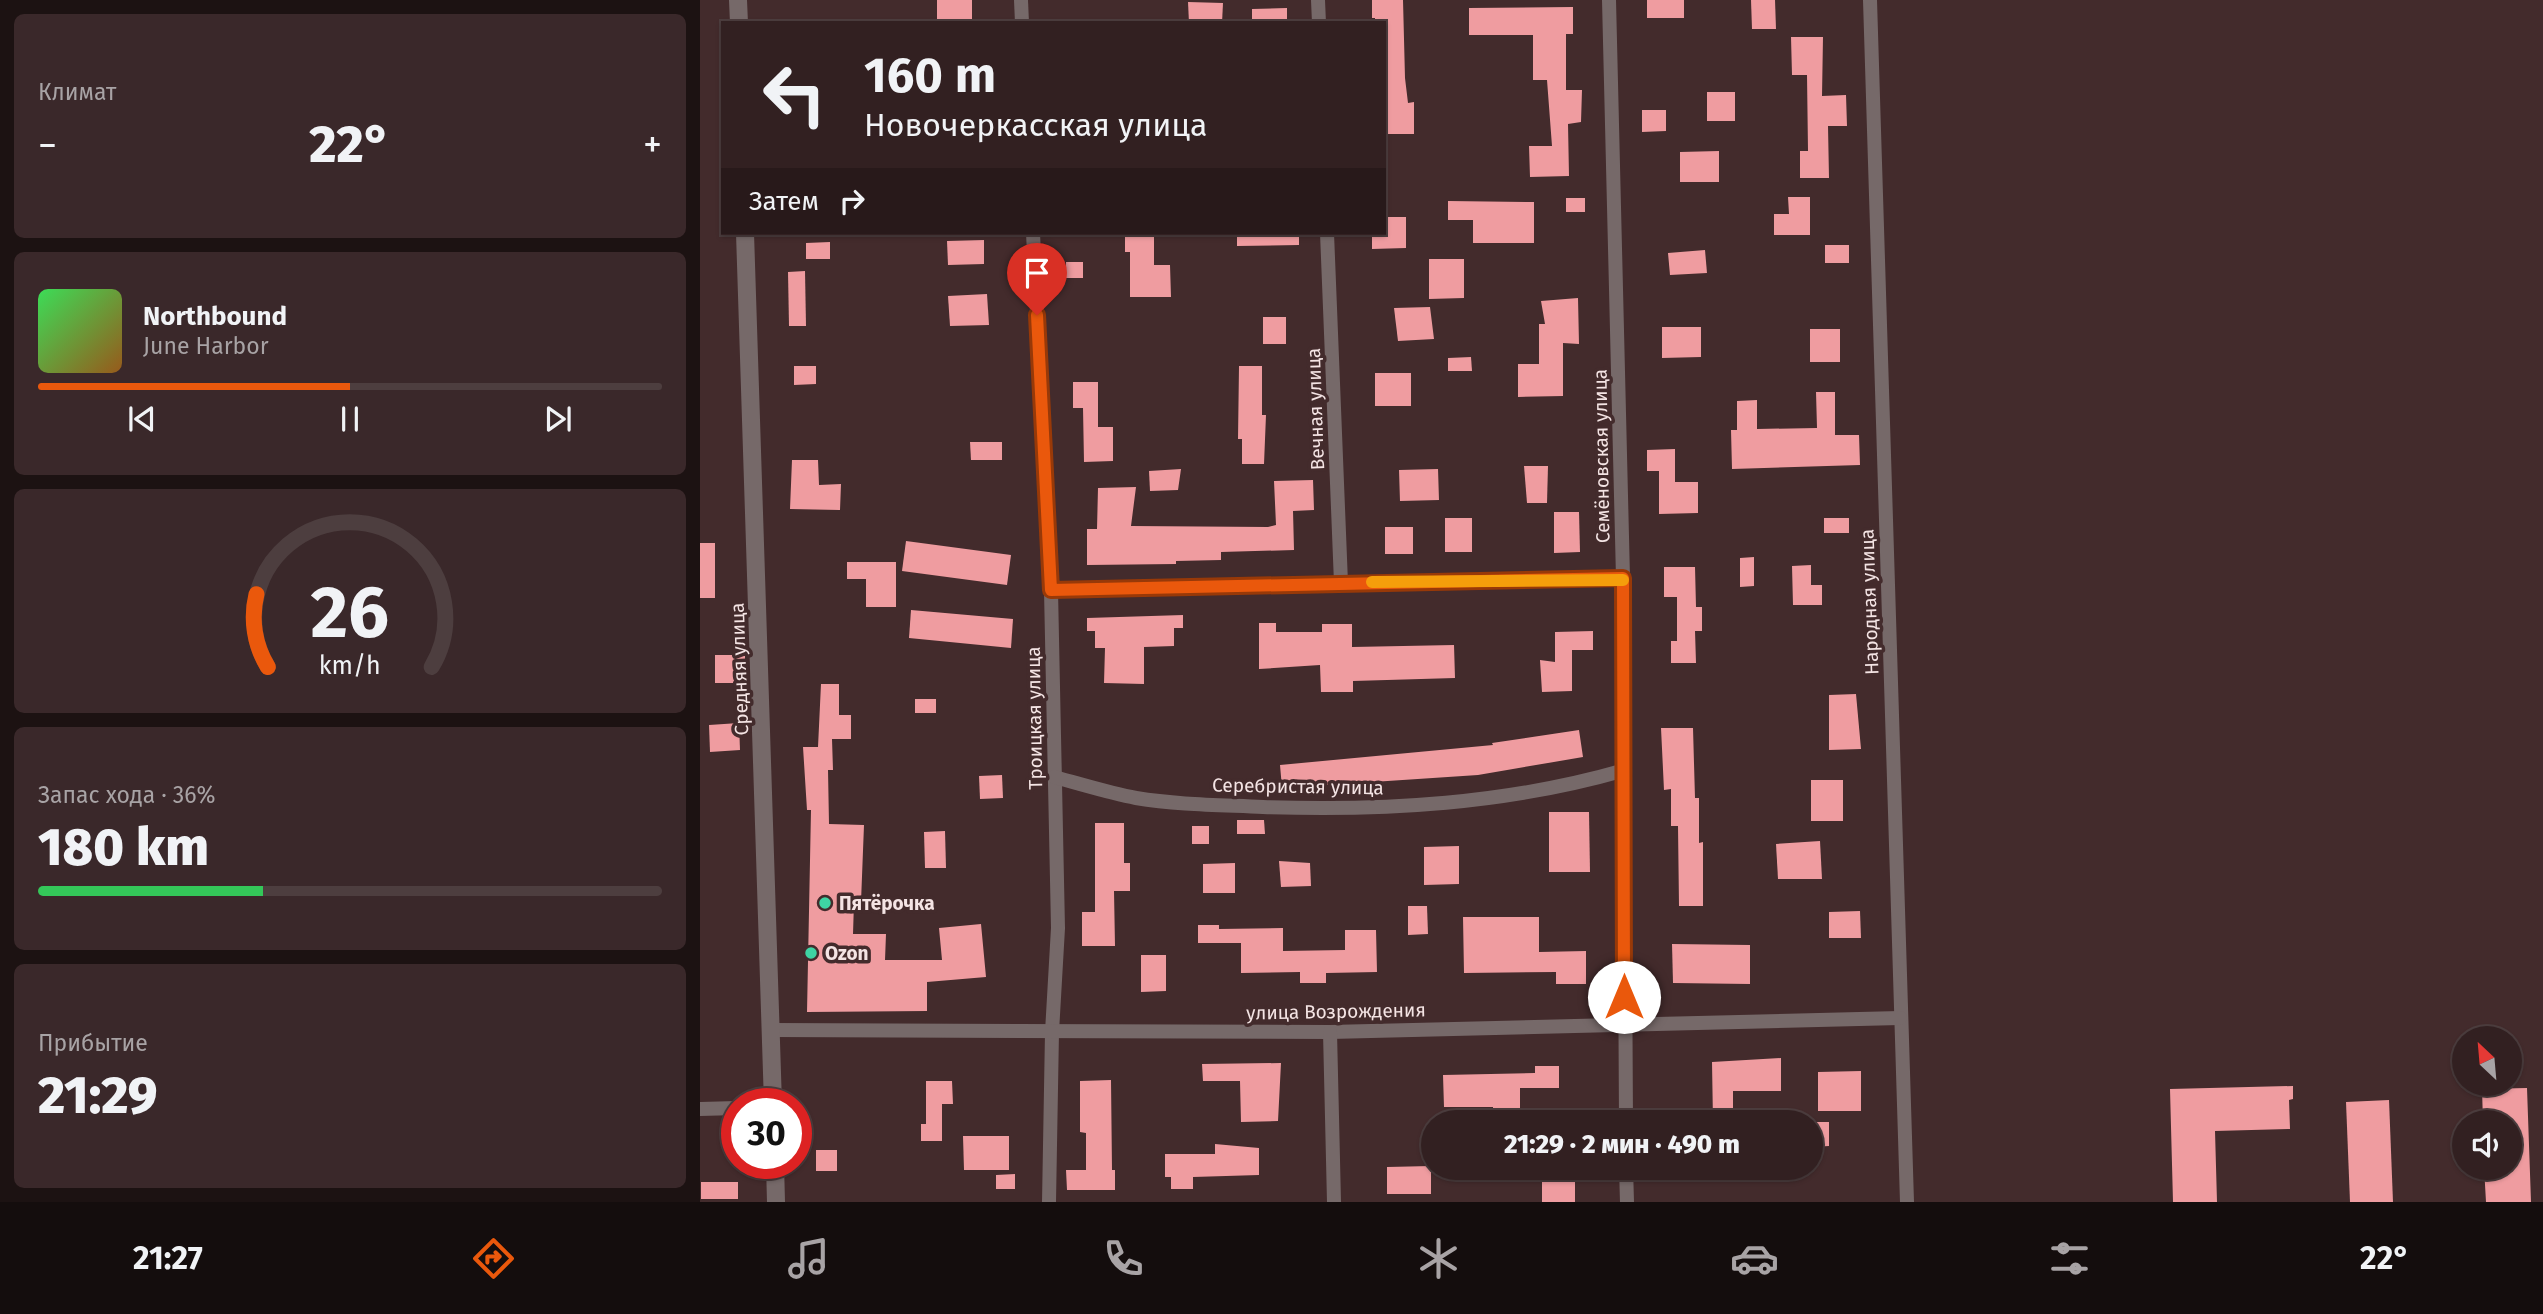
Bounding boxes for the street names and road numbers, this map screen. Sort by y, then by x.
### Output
street label: Вечная улица [1302,347,1329,471]
street label: Семёновская улица [1588,369,1615,543]
street label: Народная улица [1855,529,1884,675]
street label: Средняя улица [726,602,753,736]
street label: Троицкая улица [1022,646,1047,790]
street label: Серебристая улица [1212,774,1384,799]
street label: улица Возрождения [1246,998,1426,1025]

